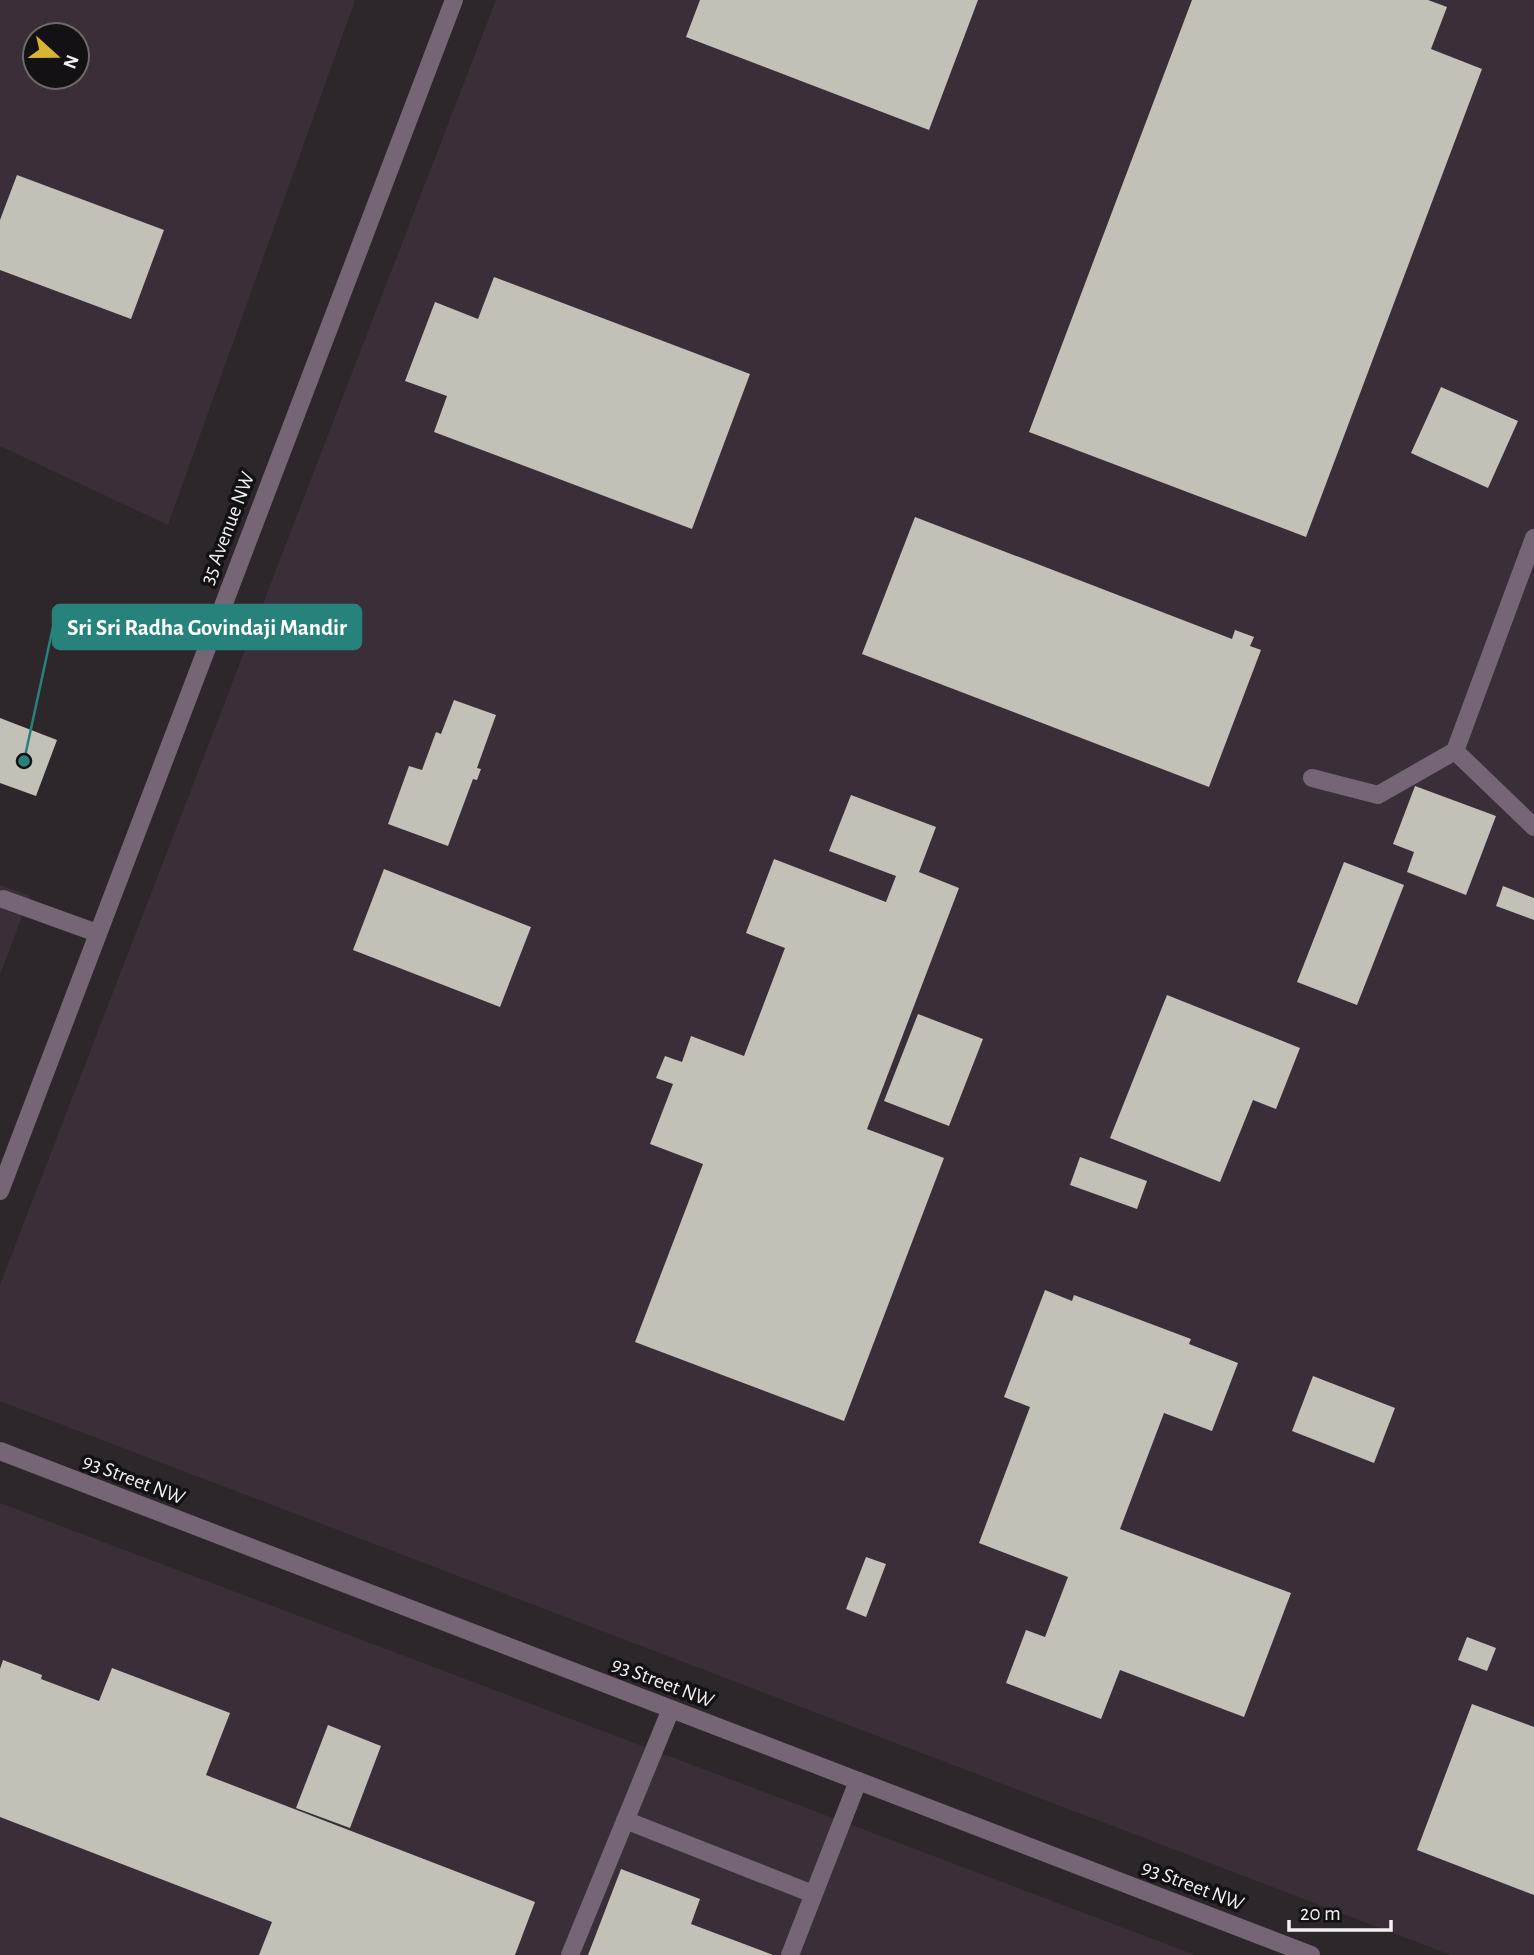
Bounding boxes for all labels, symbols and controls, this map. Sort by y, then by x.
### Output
north arrow [21,21,91,91]
text: N [59,52,82,71]
street label: 35 Avenue NW [196,469,259,587]
callout: Sri Sri Radha Govindaji Mandir [53,605,361,649]
text: Sri Sri Radha Govindaji Mandir [67,617,347,640]
street label: 93 Street NW [80,1450,188,1509]
street label: 93 Street NW [609,1653,717,1712]
street label: 93 Street NW [1139,1856,1247,1915]
scale bar [1289,1888,1390,1932]
text: 20 m [1300,1903,1341,1924]

